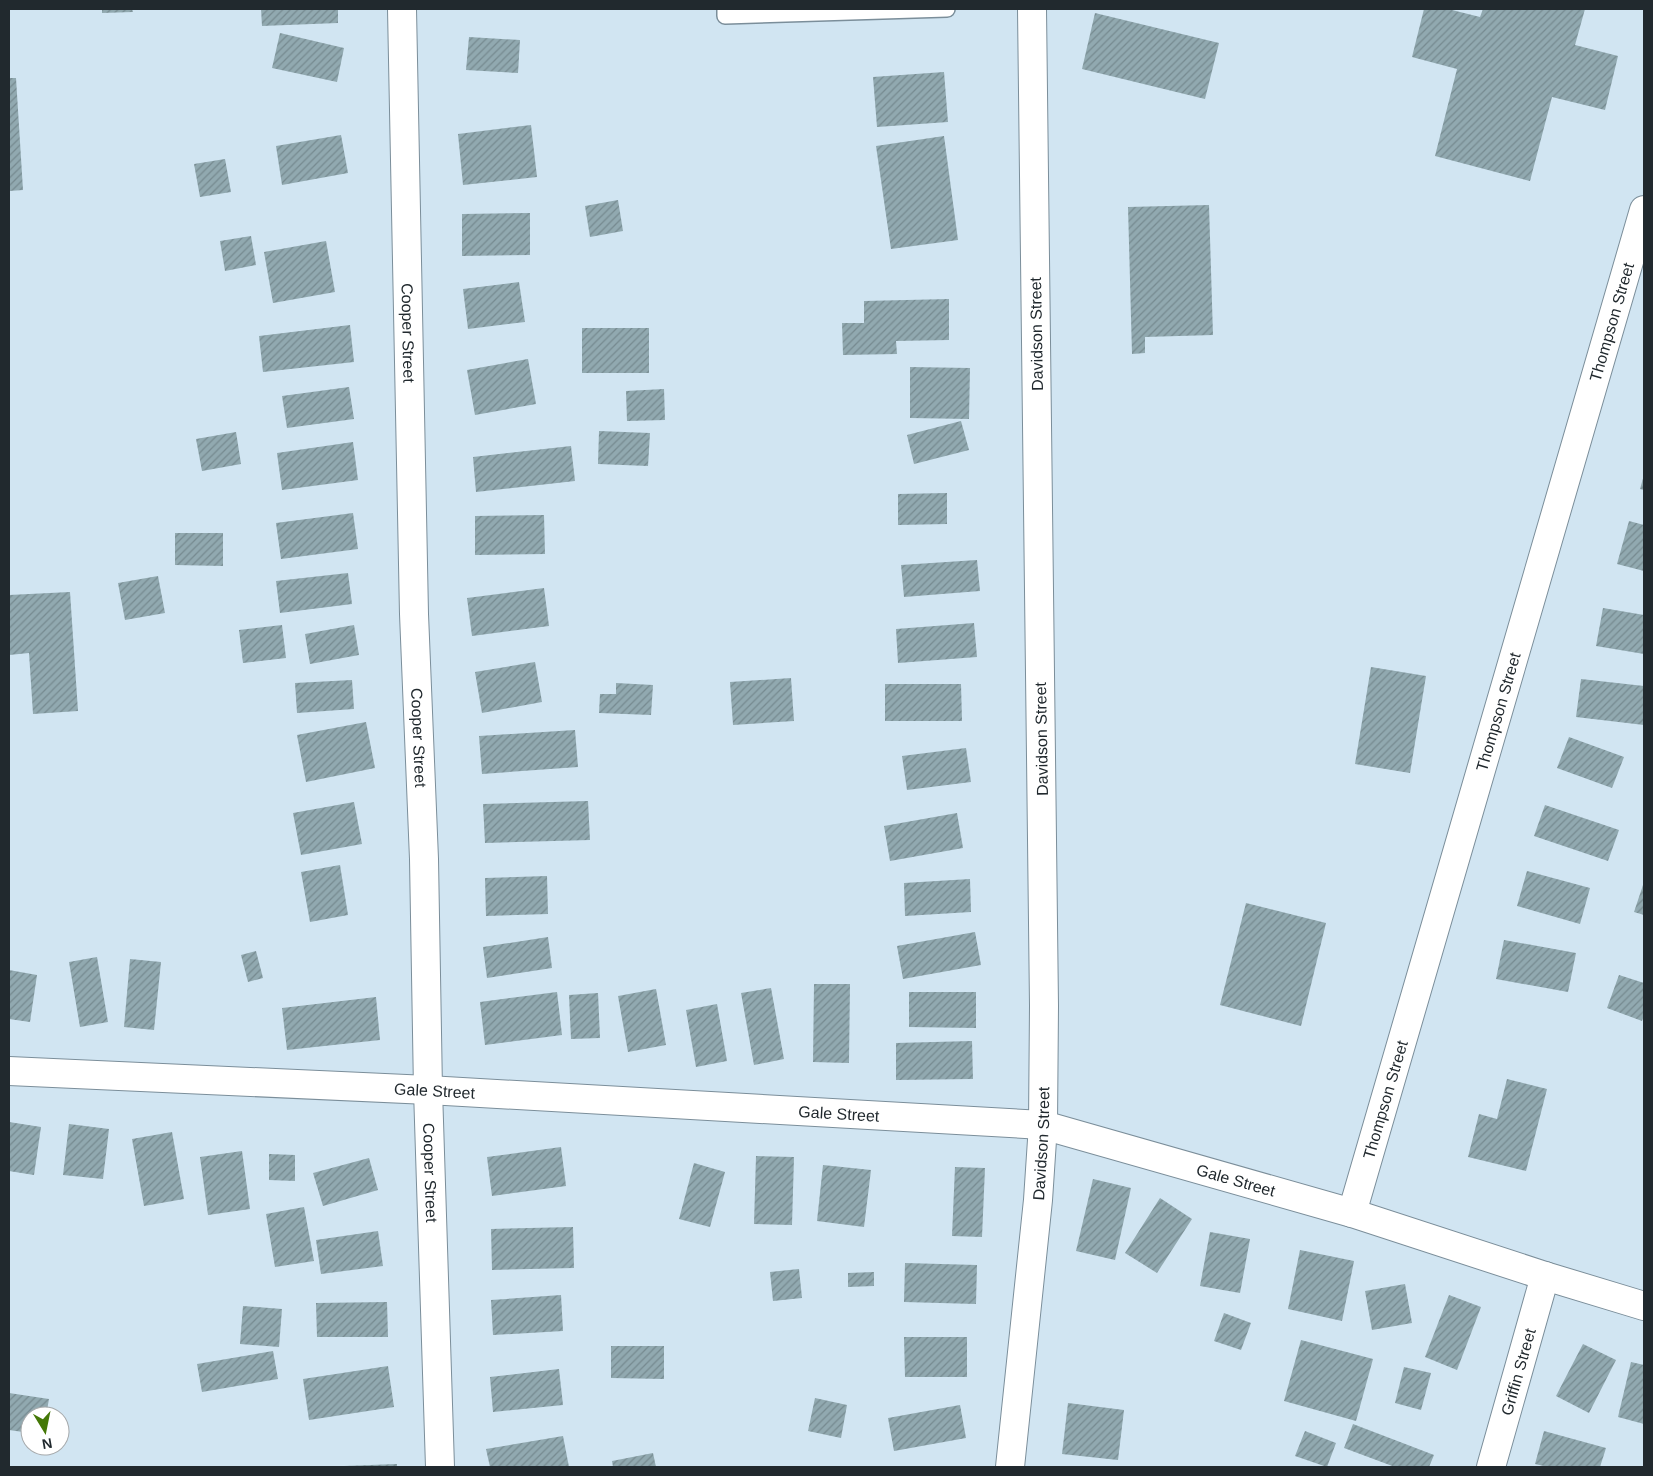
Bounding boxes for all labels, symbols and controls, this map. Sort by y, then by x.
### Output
street label: Thompson Street [1587,260,1637,383]
street label: Davidson Street [1027,276,1046,391]
street label: Cooper Street [398,283,417,383]
street label: Thompson Street [1473,650,1524,773]
street label: Davidson Street [1032,681,1051,796]
street label: Cooper Street [408,688,429,788]
street label: Thompson Street [1360,1038,1411,1161]
street label: Gale Street [394,1080,476,1102]
street label: Davidson Street [1030,1086,1052,1201]
street label: Gale Street [798,1103,880,1125]
street label: Cooper Street [420,1123,440,1223]
street label: Gale Street [1194,1161,1278,1200]
street label: Griffin Street [1498,1326,1539,1417]
north arrow [20,1406,70,1456]
text: N [41,1435,54,1453]

